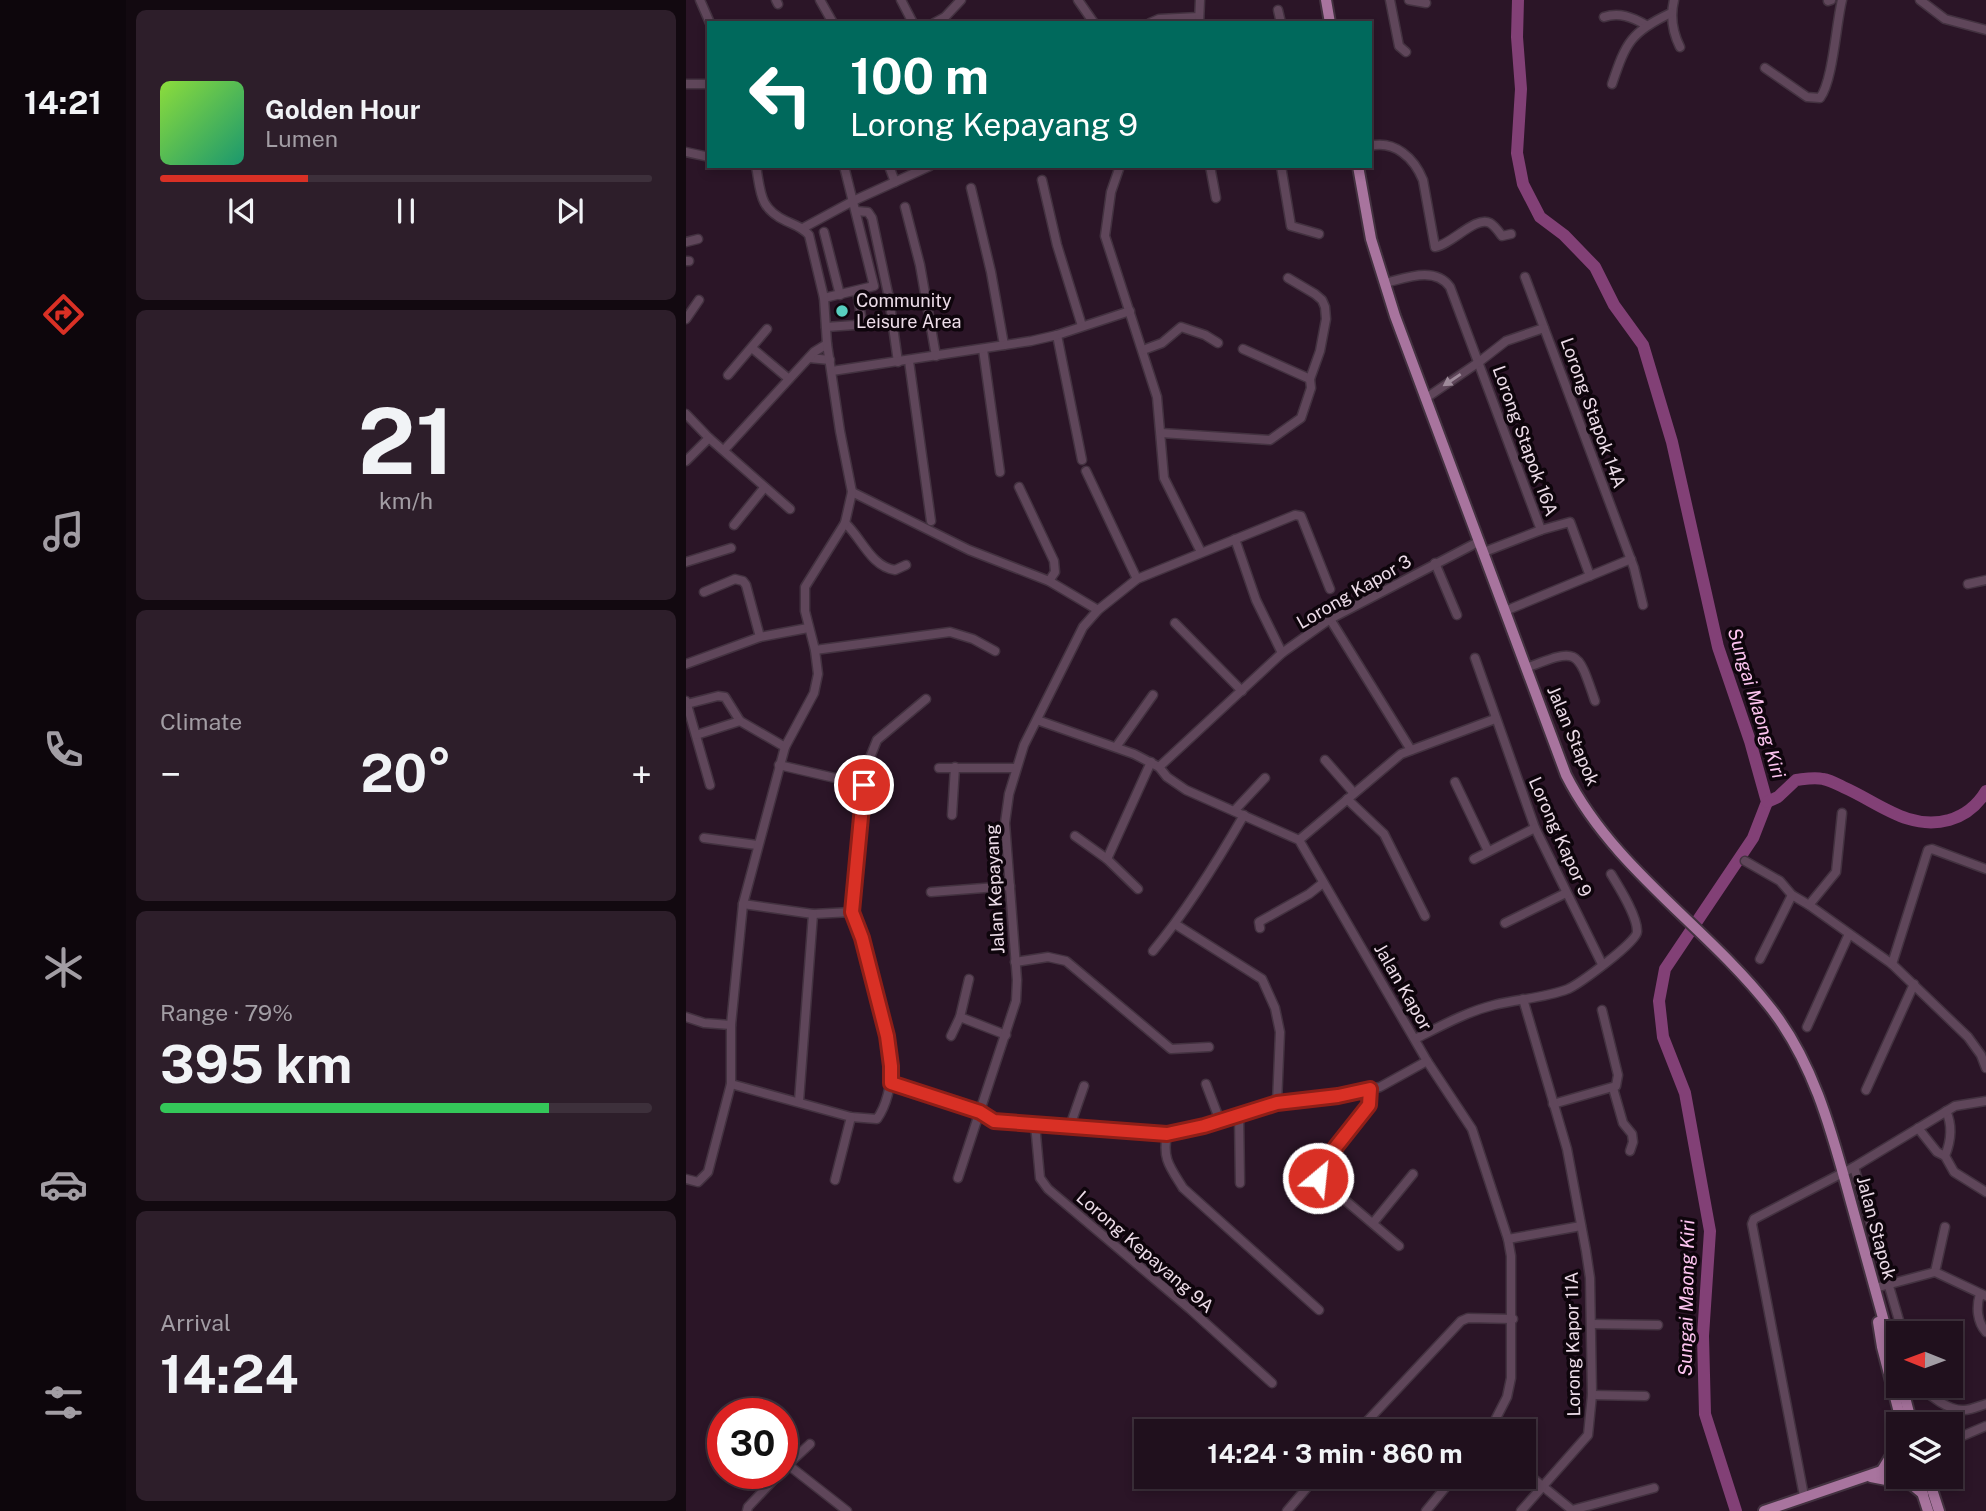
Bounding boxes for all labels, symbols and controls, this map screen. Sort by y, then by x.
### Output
text: 100 m [850,47,989,105]
icon: left [735,49,826,140]
text: 14:21 [24,84,102,121]
text: Golden Hour [265,94,420,125]
text: Lorong Kepayang 9 [850,106,1138,143]
text: Lumen [265,125,338,152]
icon: previous [223,192,261,230]
icon: pause [387,192,425,230]
icon: next [551,192,589,230]
icon: directions [39,290,88,339]
place label: Community Leisure Area [856,290,961,332]
marker: Community Leisure Area [834,303,850,319]
street label: Lorong Stapok 14A [1556,335,1631,491]
street label: Lorong Stapok 16A [1488,363,1563,519]
one-way arrow [1442,373,1462,386]
text: 21 [358,388,454,494]
text: km/h [379,487,433,514]
icon: music [39,507,88,556]
street label: Lorong Kapor 3 [1293,550,1415,633]
water label: Sungai Maong Kiri [1724,625,1790,781]
street label: Jalan Stapok [1543,683,1604,789]
text: Climate [160,708,242,735]
icon: phone [39,725,88,774]
text: 20° [360,743,452,804]
text: − [160,752,181,797]
text: + [631,752,652,797]
pin [834,755,894,815]
icon: arrive [845,766,883,804]
street label: Lorong Kapor 9 [1525,774,1596,900]
street label: Jalan Kepayang [981,823,1008,955]
street label: Jalan Kapor [1370,939,1437,1034]
icon: climate [39,943,88,992]
text: Range · 79% [160,999,293,1026]
text: 395 km [160,1034,352,1095]
position arrow [1281,1141,1355,1215]
icon: car [39,1160,88,1209]
street label: Jalan Stapok [1853,1174,1900,1282]
street label: Lorong Kepayang 9A [1072,1186,1218,1317]
water label: Sungai Maong Kiri [1674,1219,1698,1376]
street label: Lorong Kapor 11A [1561,1271,1584,1417]
text: Arrival [160,1309,231,1336]
north arrow [1886,1321,1964,1398]
map controls [1886,1321,1963,1489]
text: 14:24 [160,1344,299,1405]
icon: filters [39,1378,88,1427]
speed limit sign: 30 [707,1398,798,1489]
button: layers [1886,1412,1963,1489]
text: 14:24 · 3 min · 860 m [1207,1438,1463,1469]

